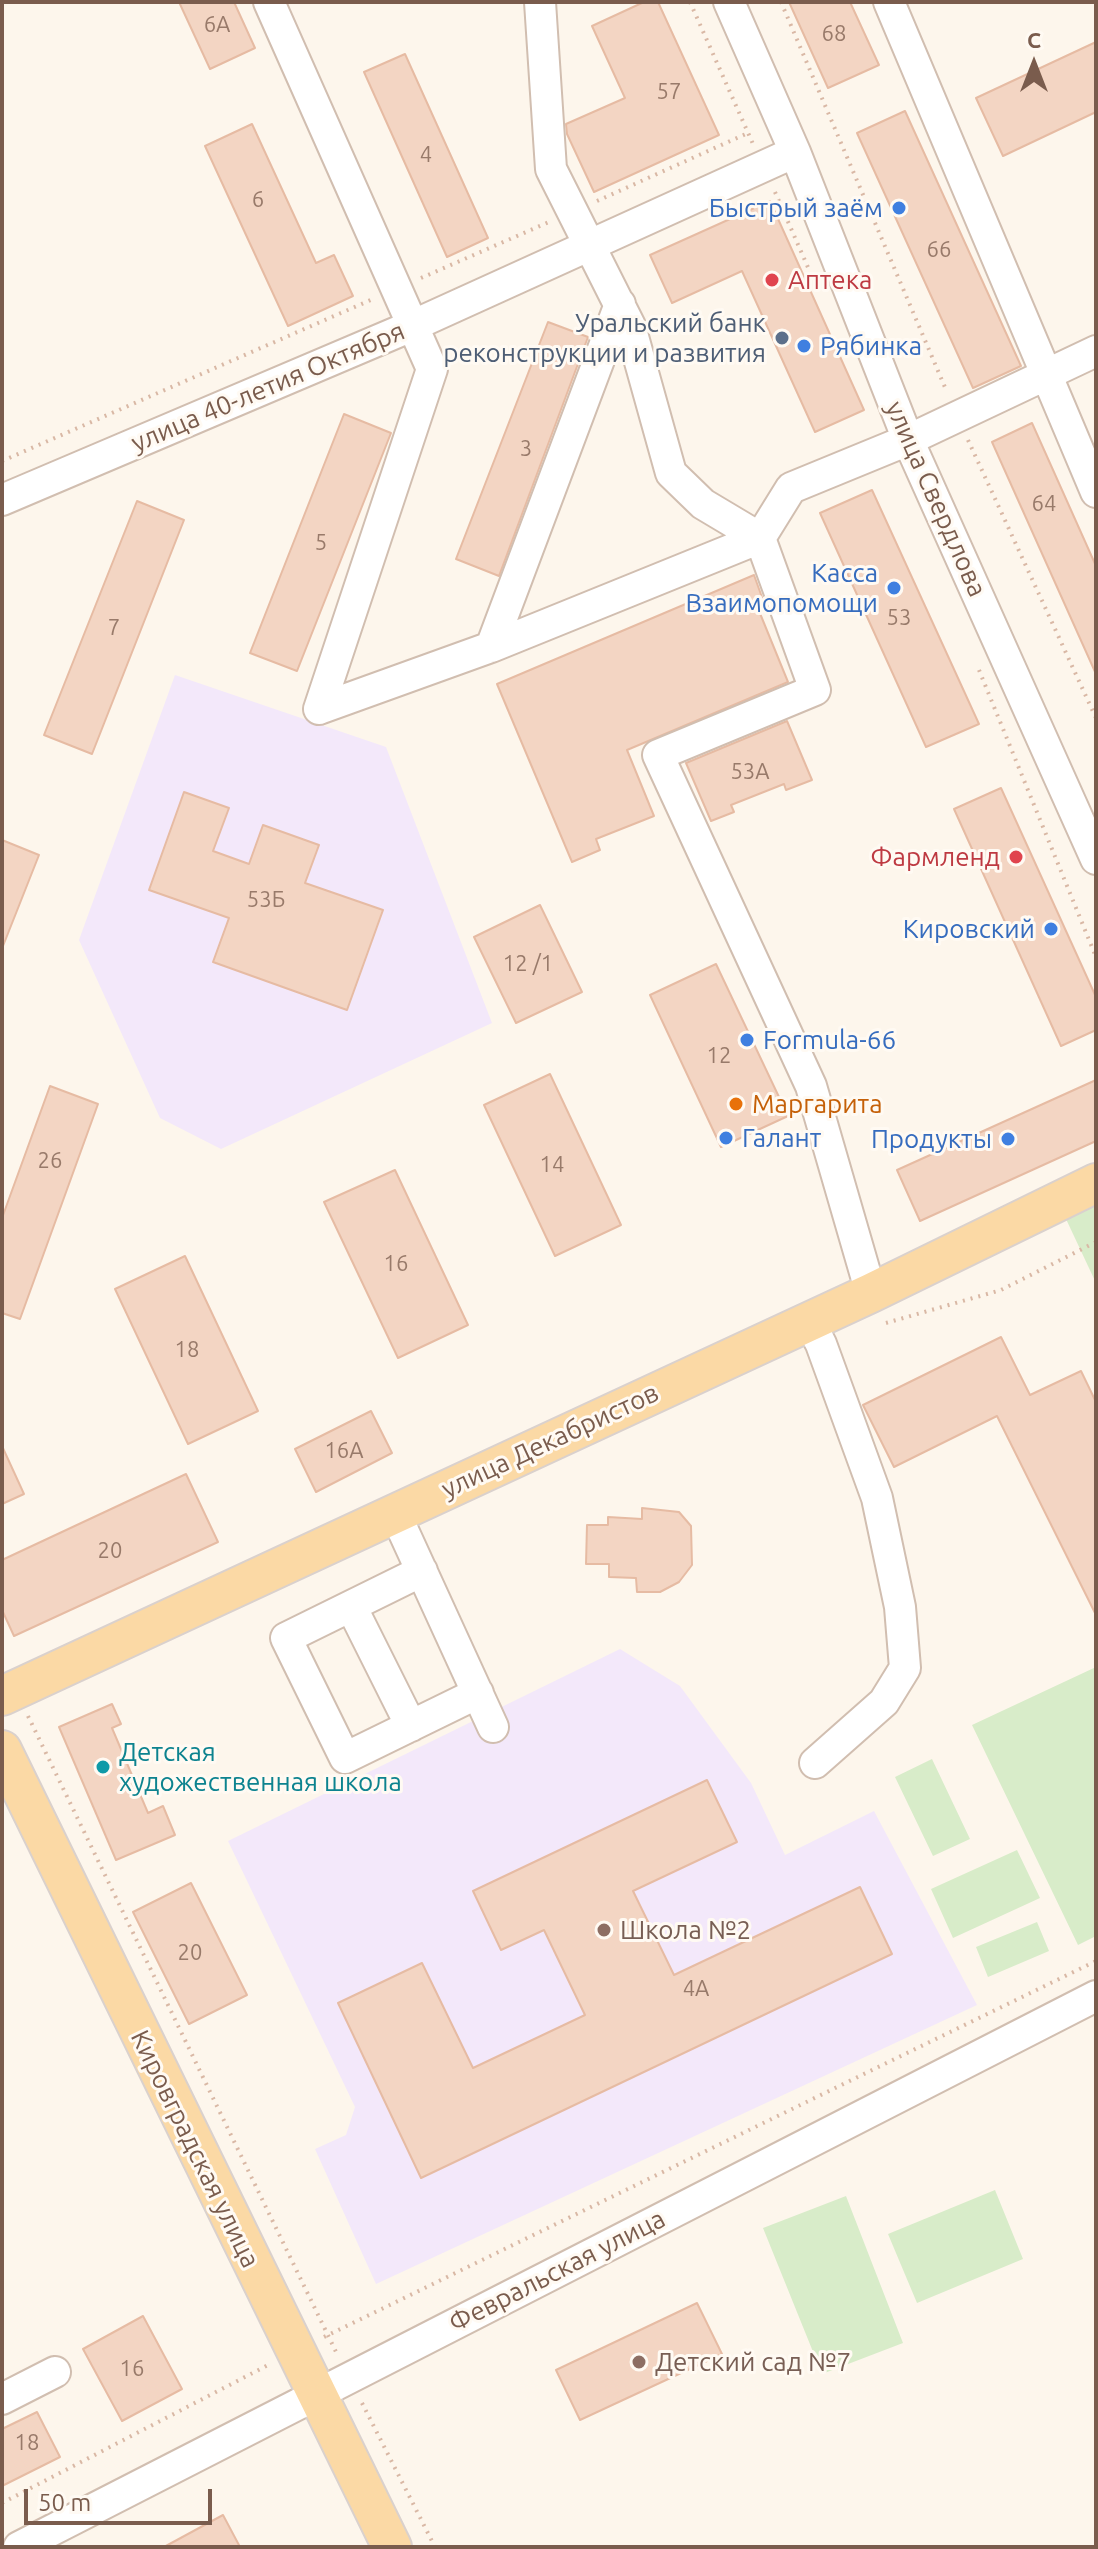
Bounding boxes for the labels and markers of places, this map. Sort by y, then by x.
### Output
place label: Быстрый заём [709,192,883,224]
marker: Быстрый заём [890,199,908,217]
place label: Аптека [788,264,872,296]
marker: Аптека [763,271,781,289]
place label: Уральский банк реконструкции и развития [443,307,766,368]
marker: Уральский банк реконструкции и развития [773,329,791,347]
place label: Рябинка [820,330,922,362]
marker: Рябинка [795,337,813,355]
place label: Касса Взаимопомощи [685,557,878,618]
marker: Касса Взаимопомощи [885,579,903,597]
place label: Фармленд [870,841,1000,873]
marker: Фармленд [1007,848,1025,866]
place label: Кировский [903,913,1035,945]
marker: Кировский [1042,920,1060,938]
place label: Formula-66 [763,1024,896,1056]
marker: Formula-66 [738,1031,756,1049]
place label: Маргарита [752,1088,883,1120]
marker: Маргарита [727,1095,745,1113]
place label: Галант [742,1122,821,1154]
place label: Продукты [871,1123,992,1155]
marker: Галант [717,1129,735,1147]
marker: Продукты [999,1130,1017,1148]
place label: Детская художественная школа [119,1736,402,1798]
marker: Детская художественная школа [94,1758,112,1776]
place label: Школа №2 [620,1914,751,1946]
marker: Школа №2 [595,1921,613,1939]
place label: Детский сад №7 [655,2346,851,2378]
marker: Детский сад №7 [630,2353,648,2371]

